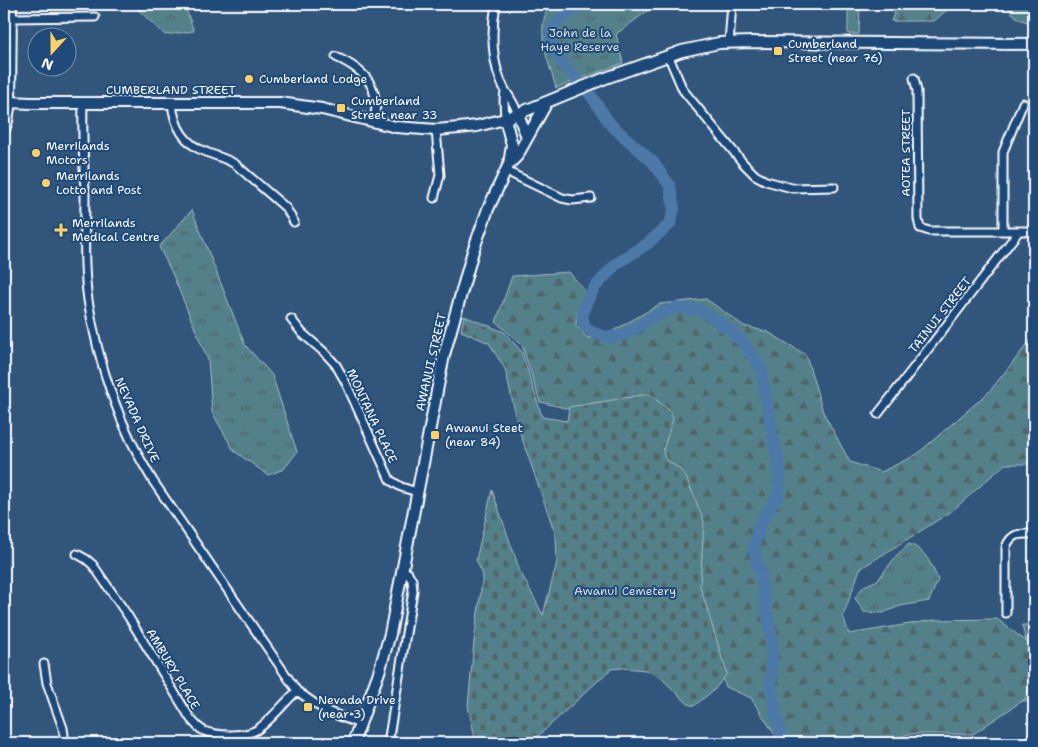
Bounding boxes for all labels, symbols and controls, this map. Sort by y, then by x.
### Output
park label: John de la Haye Reserve [540,25,620,55]
north arrow [28,28,78,78]
place label: Cumberland Street (near 76) [788,36,883,66]
marker: Cumberland Street (near 76) [772,45,784,57]
text: N [39,54,56,75]
place label: Cumberland Lodge [259,71,368,87]
marker: Cumberland Lodge [243,73,255,85]
street label: CUMBERLAND STREET [106,82,237,98]
place label: Cumberland Street near 33 [351,93,437,123]
marker: Cumberland Street near 33 [335,102,347,114]
street label: AOTEA STREET [898,109,914,197]
place label: Merrilands Motors [46,138,110,168]
marker: Merrilands Motors [30,147,42,159]
place label: Merrilands Lotto and Post [56,168,142,198]
marker: Merrilands Lotto and Post [40,177,52,189]
place label: Merrilands Medical Centre [72,215,160,245]
marker: Merrilands Medical Centre [54,223,68,237]
street label: TAINUI STREET [905,273,975,357]
street label: AWANUI STREET [412,311,450,413]
street label: MONTANA PLACE [343,366,401,466]
street label: NEVADA DRIVE [111,375,163,465]
place label: Awanui Steet (near 84) [445,420,523,450]
marker: Awanui Steet (near 84) [429,429,441,441]
park label: Awanui Cemetery [574,583,676,599]
street label: AMBURY PLACE [143,626,203,712]
place label: Nevada Drive (near 3) [318,692,396,722]
marker: Nevada Drive (near 3) [302,701,314,713]

